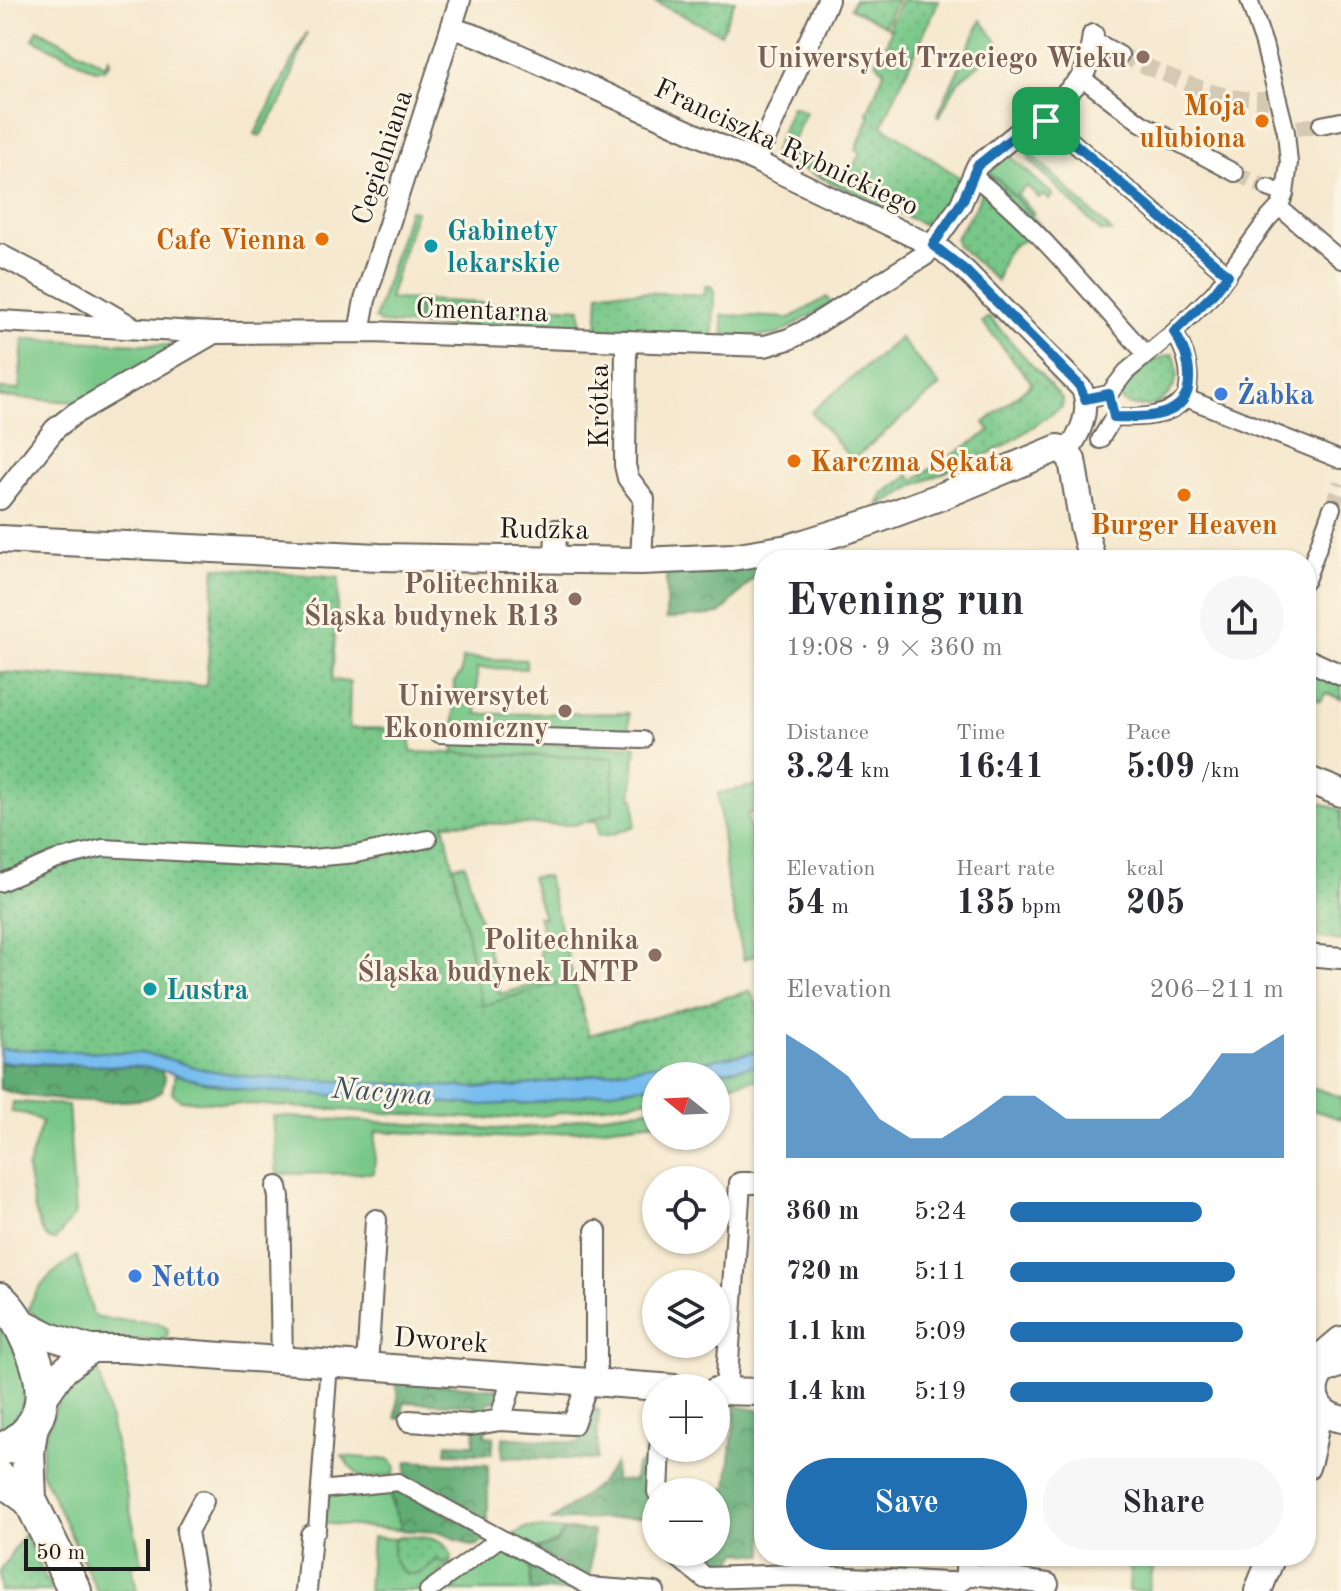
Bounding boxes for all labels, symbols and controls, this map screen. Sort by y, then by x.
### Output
place label: Uniwersytet Trzeciego Wieku [756,46,1127,74]
marker: Uniwersytet Trzeciego Wieku [1134,48,1152,66]
street label: Franciszka Rybnickiego [649,75,922,222]
street label: Cegielniana [349,87,419,229]
pin [1012,87,1080,155]
place label: Moja ulubiona [1140,94,1246,154]
icon: arrive [1024,99,1068,143]
marker: Moja ulubiona [1253,112,1271,130]
place label: Gabinety lekarskie [447,219,560,279]
place label: Cafe Vienna [156,228,306,256]
marker: Cafe Vienna [313,230,331,248]
marker: Gabinety lekarskie [422,237,440,255]
street label: Cmentarna [415,296,549,328]
street label: Krótka [587,363,615,448]
place label: Żabka [1237,377,1314,411]
marker: Żabka [1212,385,1230,403]
place label: Karczma Sękata [810,450,1013,478]
marker: Karczma Sękata [785,452,803,470]
marker: Burger Heaven [1175,486,1193,504]
place label: Burger Heaven [1090,513,1278,541]
street label: Rudzka [499,516,590,546]
place label: Politechnika Śląska budynek R13 [304,572,559,632]
button: share [1200,576,1284,660]
text: Evening run [786,580,1024,624]
marker: Politechnika Śląska budynek R13 [566,590,584,608]
text: 19:08 · 9 × 360 m [786,635,1003,661]
place label: Uniwersytet Ekonomiczny [383,684,549,744]
marker: Uniwersytet Ekonomiczny [556,702,574,720]
text: Distance [786,722,869,744]
text: Time [956,722,1005,744]
text: Pace [1126,722,1171,744]
text: 3.24 [786,751,855,785]
text: 16:41 [956,751,1044,785]
text: 5:09 [1126,751,1195,785]
text: km [855,760,890,782]
text: /km [1195,760,1240,782]
text: Elevation [786,858,876,880]
text: Heart rate [956,858,1055,880]
text: kcal [1126,858,1164,880]
text: 54 [786,887,825,921]
text: 135 [956,887,1015,921]
text: 205 [1126,887,1185,921]
text: m [825,896,849,918]
text: bpm [1015,896,1061,918]
place label: Politechnika Śląska budynek LNTP [357,928,639,988]
marker: Politechnika Śląska budynek LNTP [646,946,664,964]
text: Elevation [786,977,892,1003]
text: 206–211 m [1149,977,1284,1003]
place label: Lustra [166,978,249,1006]
marker: Lustra [141,980,159,998]
north arrow [642,1062,730,1150]
map controls [642,1062,730,1566]
water label: Nacyna [329,1074,433,1111]
button: locate [642,1166,730,1254]
text: 360 m [786,1199,859,1225]
text: 5:24 [914,1199,967,1225]
text: 720 m [786,1259,859,1285]
text: 5:11 [914,1259,967,1285]
place label: Netto [151,1265,220,1293]
marker: Netto [126,1267,144,1285]
button: layers [642,1270,730,1358]
text: 1.1 km [786,1319,866,1345]
text: 5:09 [914,1319,967,1345]
street label: Dworek [392,1325,489,1359]
button: + [642,1374,730,1462]
text: 1.4 km [786,1379,866,1405]
text: 5:19 [914,1379,967,1405]
button: Save [786,1458,1027,1550]
button: Share [1043,1458,1284,1550]
button: − [642,1478,730,1566]
scale bar [24,1535,150,1571]
text: 50 m [36,1542,85,1564]

